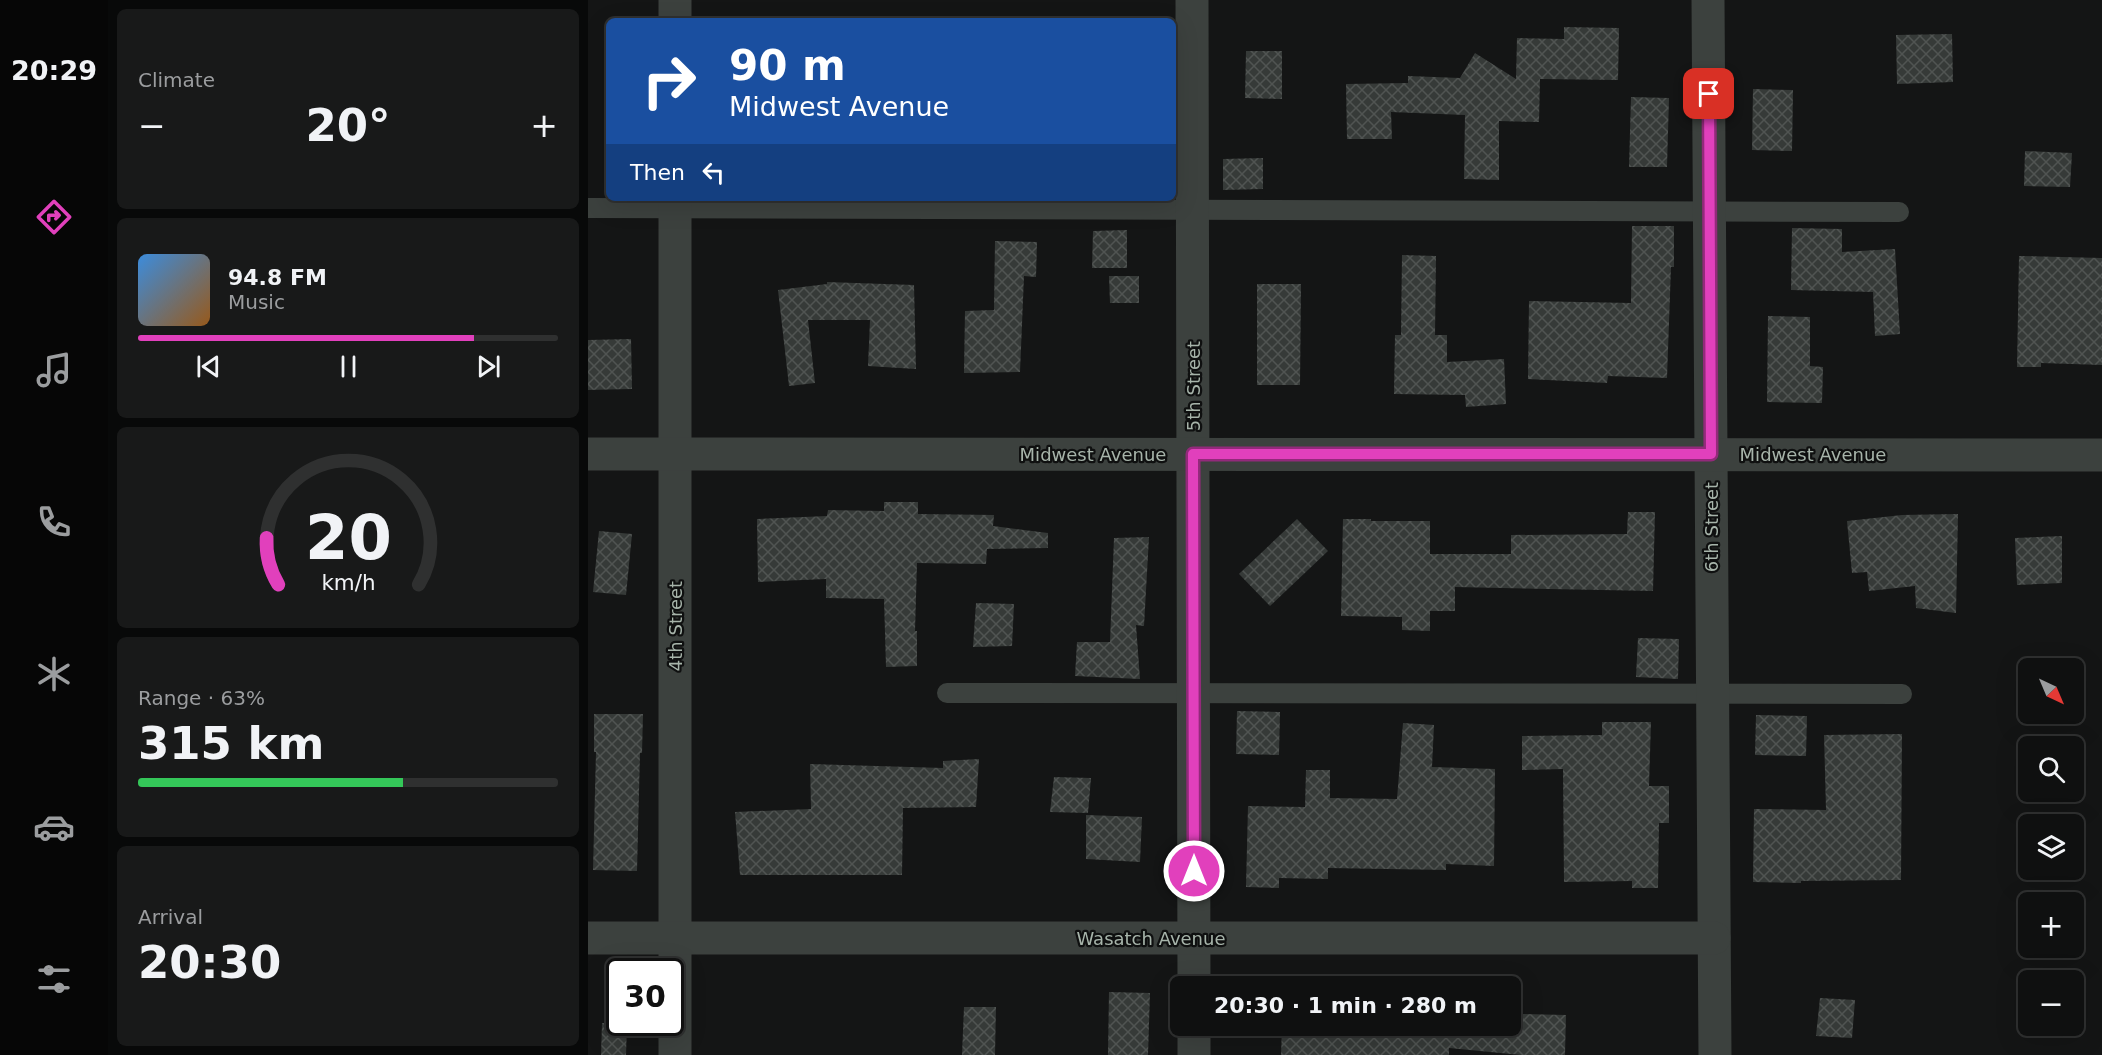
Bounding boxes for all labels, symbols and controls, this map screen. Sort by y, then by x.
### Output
text: 90 m [729,41,846,90]
icon: right [630,42,708,120]
text: 20:29 [11,55,97,86]
text: Climate [138,68,215,92]
pin [1683,68,1734,119]
icon: arrive [1692,77,1725,110]
text: Midwest Avenue [729,91,949,122]
text: 20° [305,99,391,152]
text: − [138,106,166,145]
text: + [530,106,558,145]
icon: left [697,156,730,189]
text: Then [630,160,685,185]
icon: directions [33,196,75,238]
text: 94.8 FM [228,265,327,290]
text: Music [228,290,285,314]
street label: 5th Street [1183,341,1204,431]
icon: music [33,349,75,391]
icon: previous [192,350,225,383]
icon: pause [332,350,365,383]
icon: next [472,350,505,383]
street label: Midwest Avenue [1020,444,1166,465]
street label: Midwest Avenue [1740,444,1886,465]
street label: 6th Street [1701,482,1722,572]
icon: phone [33,501,75,543]
text: 20 [305,501,391,574]
text: km/h [321,570,375,595]
street label: 4th Street [665,581,686,671]
icon: climate [33,653,75,695]
north arrow [2018,658,2084,724]
map controls [2018,658,2084,1036]
text: Range · 63% [138,686,265,710]
text: 315 km [138,717,324,770]
button: search [2018,736,2084,802]
icon: car [33,806,75,848]
button: layers [2018,814,2084,880]
position arrow [1162,839,1226,903]
button: + [2018,892,2084,958]
text: Arrival [138,905,203,929]
street label: Wasatch Avenue [1076,928,1226,949]
text: 20:30 [138,936,281,989]
icon: filters [33,958,75,1000]
speed limit sign: 30 [606,958,684,1036]
button: − [2018,970,2084,1036]
text: 20:30 · 1 min · 280 m [1214,993,1477,1018]

